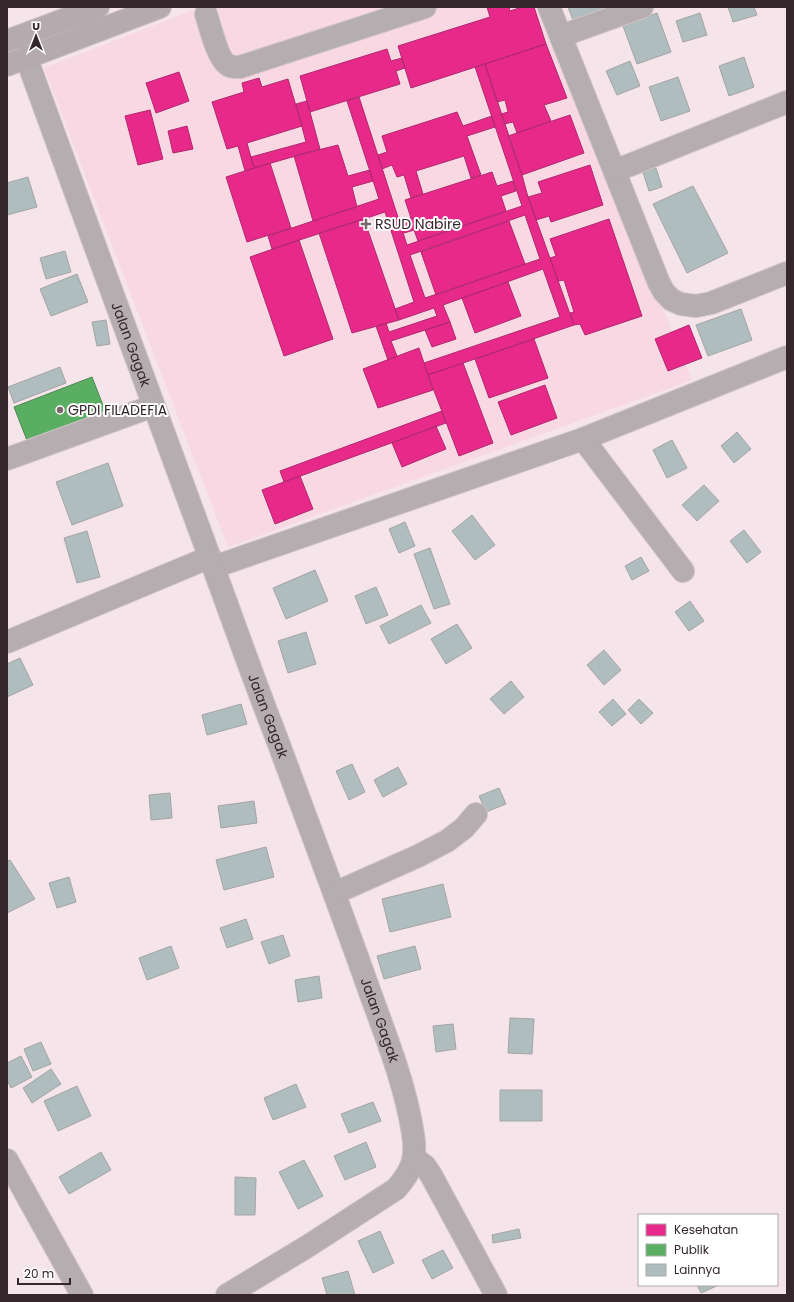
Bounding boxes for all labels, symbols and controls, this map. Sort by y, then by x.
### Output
north arrow [16,16,56,56]
text: U [32,18,40,34]
place label: RSUD Nabire [375,214,461,234]
marker: RSUD Nabire [360,218,372,230]
street label: Jalan Gagak [106,299,156,390]
place label: GPDI FILADEFIA [68,400,167,420]
marker: GPDI FILADEFIA [55,405,65,415]
street label: Jalan Gagak [243,671,293,762]
street label: Jalan Gagak [355,975,405,1066]
legend [638,1214,778,1286]
text: Kesehatan [674,1221,738,1238]
text: Publik [674,1241,710,1258]
scale bar [18,1260,70,1286]
text: Lainnya [674,1261,720,1278]
text: 20 m [24,1265,54,1282]

